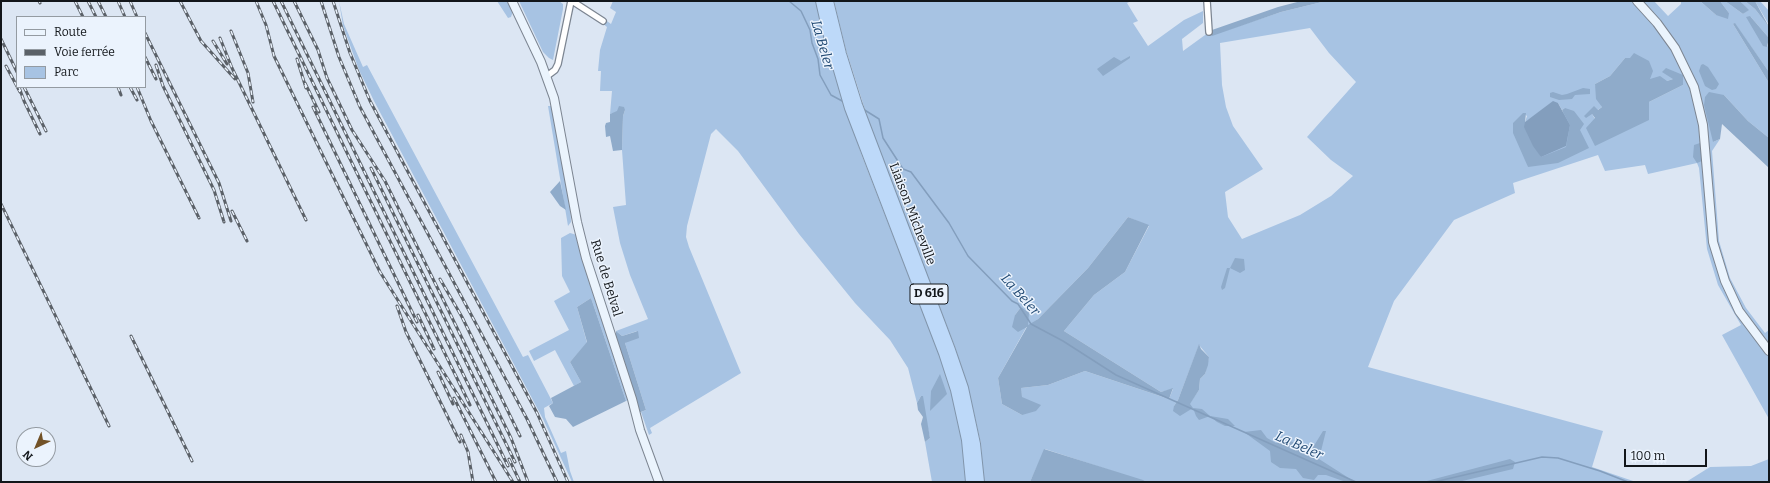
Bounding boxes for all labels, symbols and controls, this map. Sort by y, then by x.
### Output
legend [16,16,146,88]
water label: La Beler [807,18,837,72]
text: Route [54,25,87,39]
text: Voie ferrée [54,45,115,59]
text: Parc [54,65,79,79]
street label: Liaison Micheville [885,161,939,267]
street label: Rue de Belval [587,238,625,318]
water label: La Beler [997,271,1043,319]
road number: D 616 [910,284,948,304]
north arrow [16,427,56,467]
water label: La Beler [1273,428,1325,464]
scale bar [1626,441,1709,467]
text: N [20,448,36,463]
text: 100 m [1631,449,1665,463]

